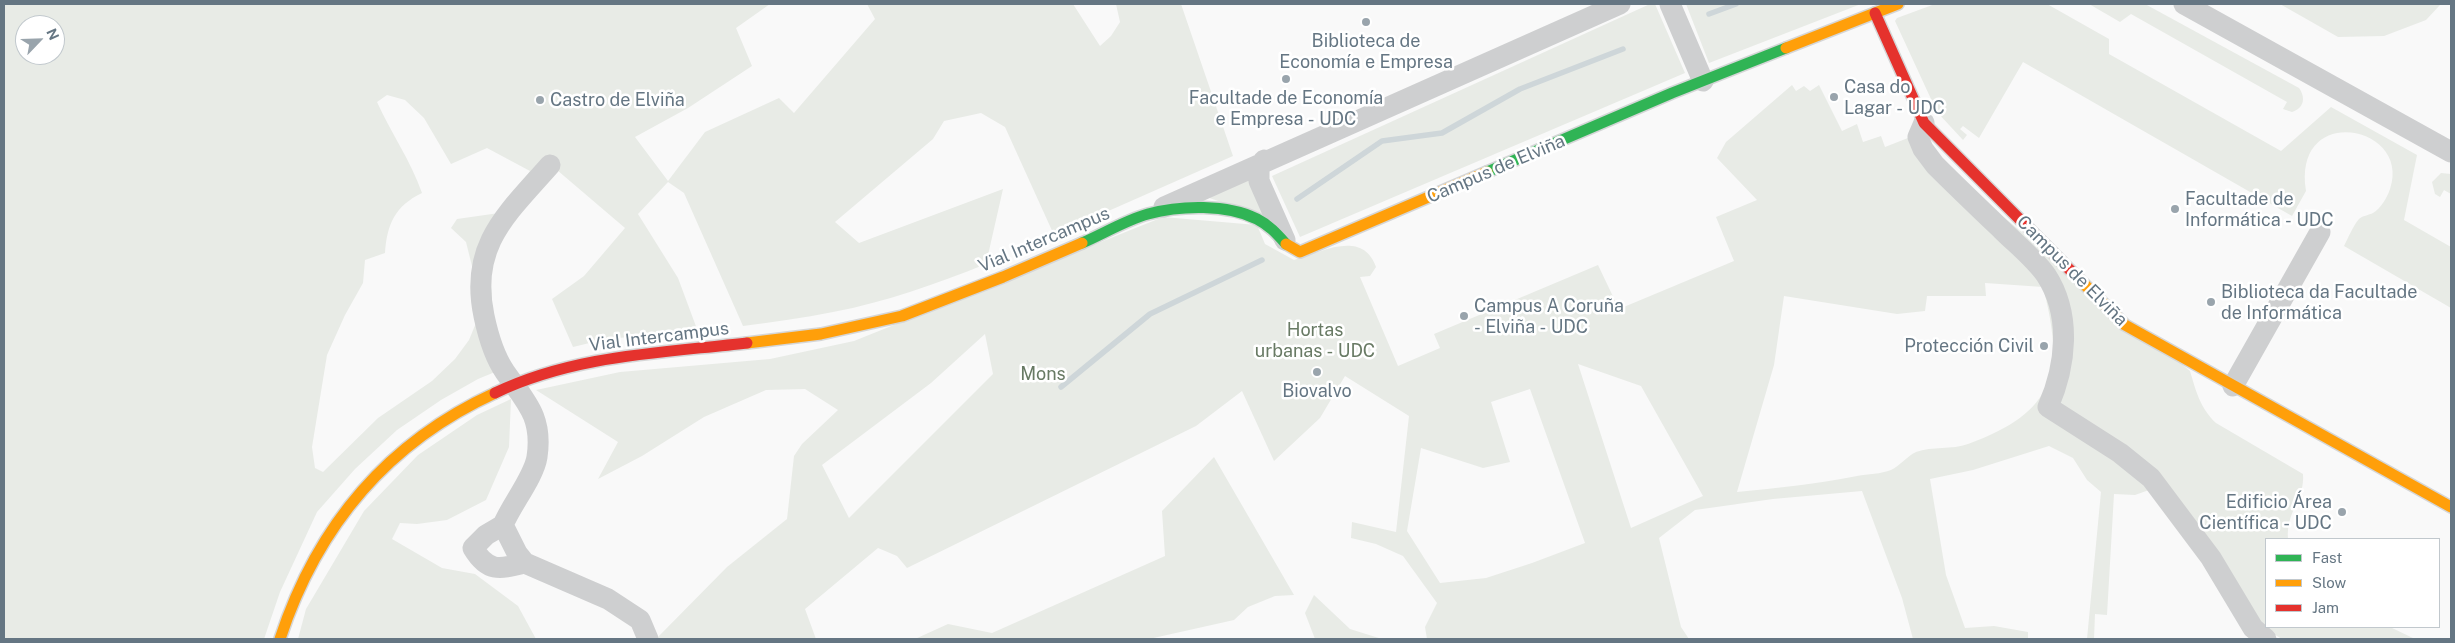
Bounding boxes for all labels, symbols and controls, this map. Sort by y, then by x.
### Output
north arrow [15,15,65,65]
marker: Biblioteca de Economía e Empresa [1360,16,1372,28]
text: N [43,26,62,43]
place label: Biblioteca de Economía e Empresa [1279,30,1453,72]
marker: Facultade de Economía e Empresa - UDC [1280,73,1292,85]
place label: Casa do Lagar - UDC [1844,76,1945,118]
place label: Facultade de Economía e Empresa - UDC [1189,87,1383,130]
place label: Castro de Elviña [550,89,685,111]
marker: Casa do Lagar - UDC [1828,91,1840,103]
marker: Castro de Elviña [534,94,546,106]
street label: Campus de Elviña [1424,130,1568,208]
place label: Facultade de Informática - UDC [2185,188,2334,230]
street label: Vial Intercampus [975,203,1113,277]
marker: Facultade de Informática - UDC [2169,203,2181,215]
street label: Campus de Elviña [2012,211,2132,331]
place label: Biblioteca da Facultade de Informática [2221,281,2417,324]
place label: Campus A Coruña - Elviña - UDC [1474,295,1624,338]
marker: Biblioteca da Facultade de Informática [2205,296,2217,308]
marker: Campus A Coruña - Elviña - UDC [1458,310,1470,322]
street label: Vial Intercampus [588,318,730,356]
park label: Hortas urbanas - UDC [1255,319,1375,362]
place label: Protección Civil [1904,335,2034,357]
marker: Protección Civil [2038,340,2050,352]
park label: Mons [1020,363,1066,385]
marker: Biovalvo [1311,366,1323,378]
place label: Biovalvo [1282,380,1352,402]
place label: Edificio Área Científica - UDC [2199,491,2332,534]
marker: Edificio Área Científica - UDC [2336,506,2348,518]
legend [2265,538,2440,628]
text: Fast [2312,549,2342,566]
text: Slow [2312,574,2346,591]
text: Jam [2312,599,2339,616]

